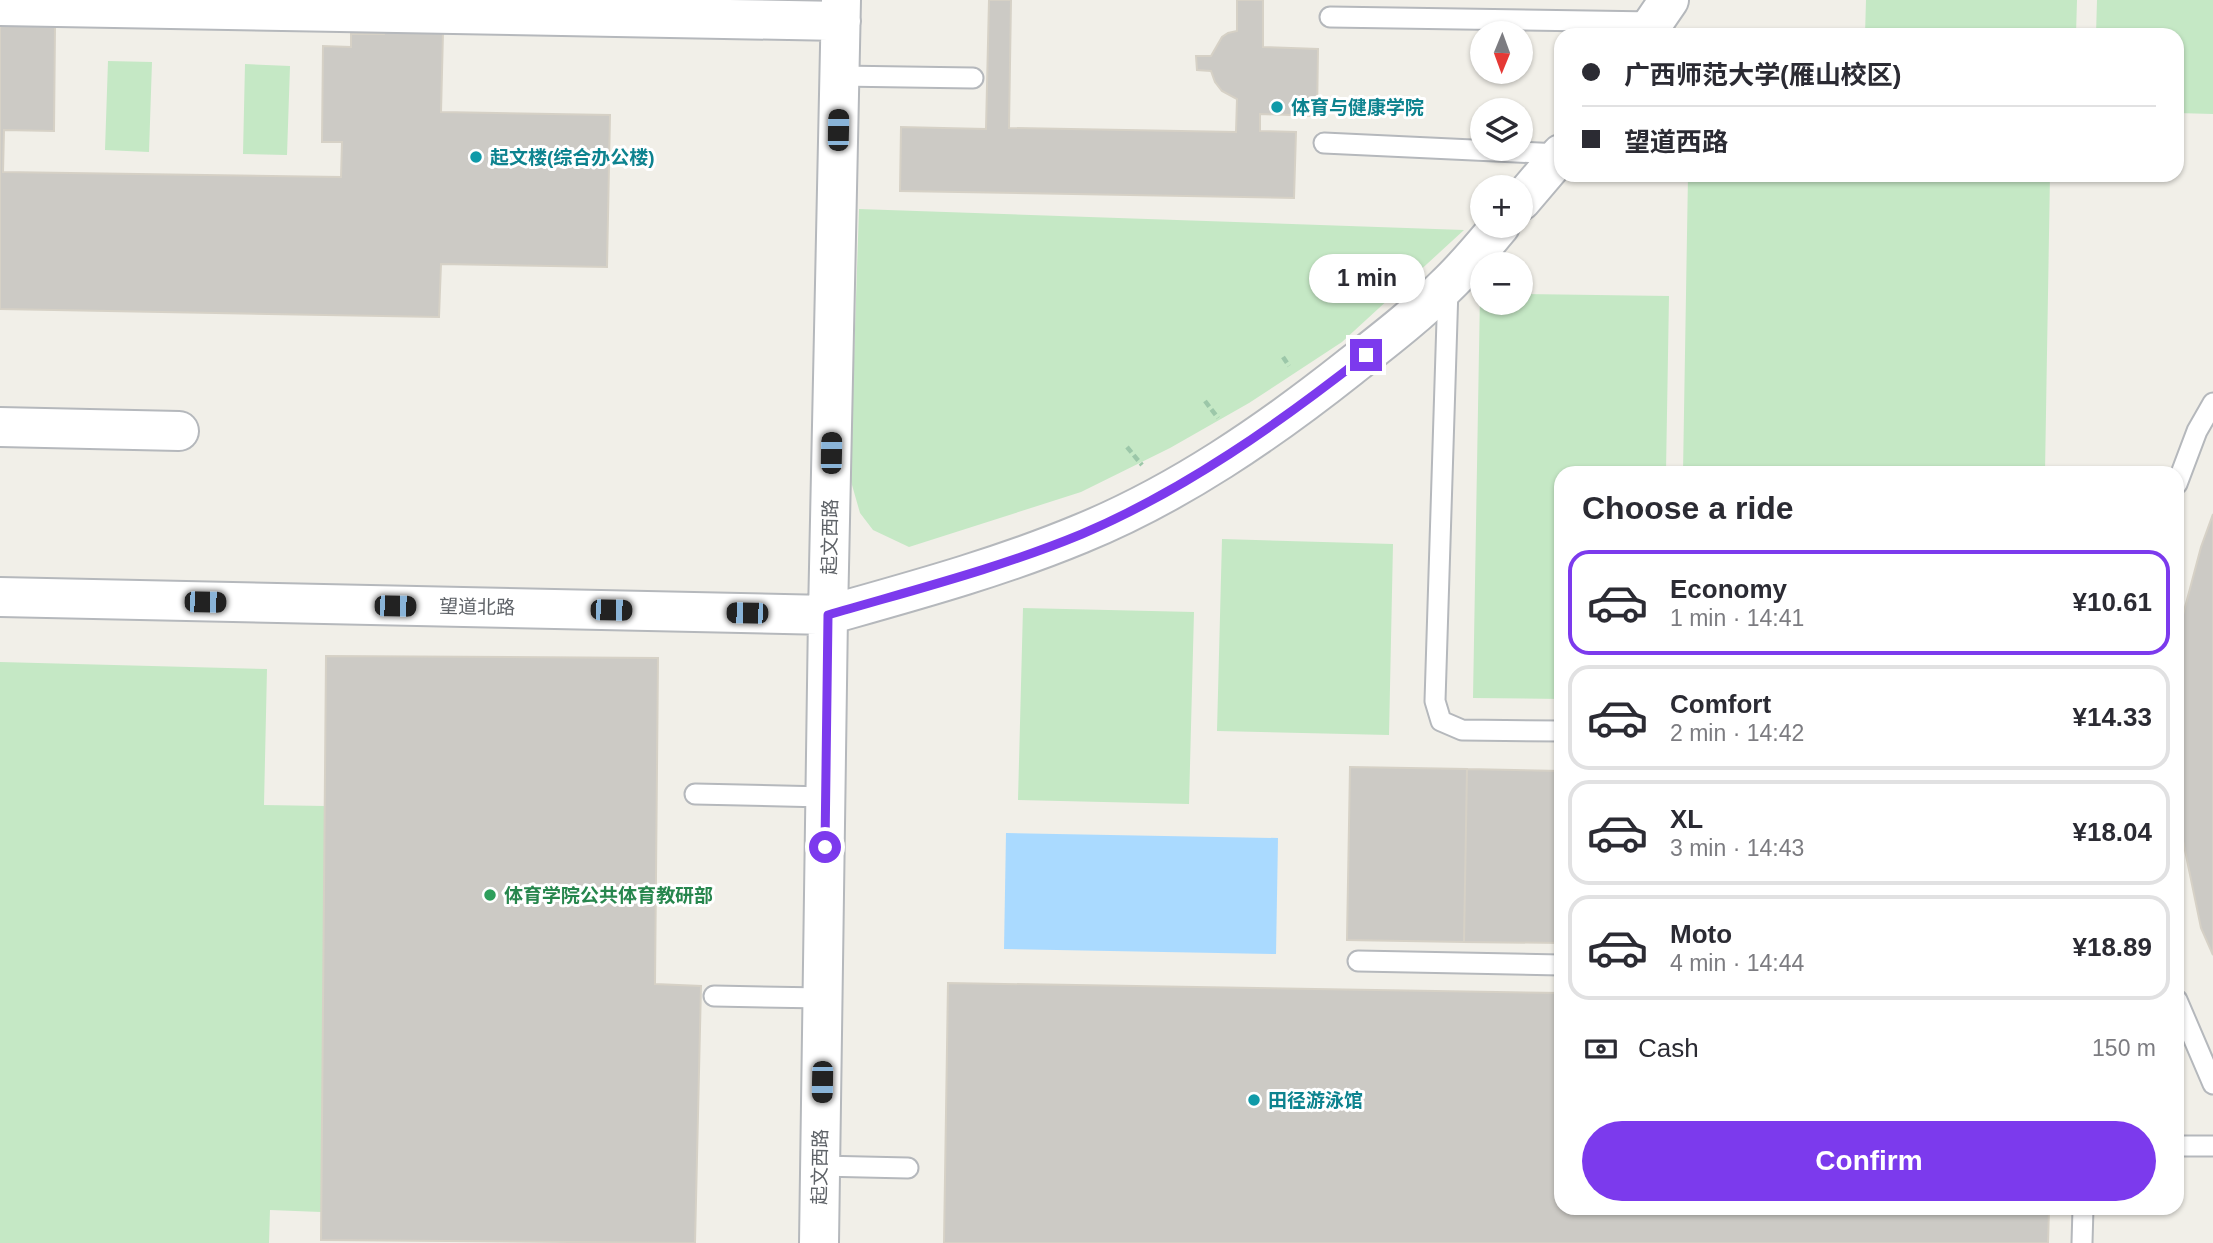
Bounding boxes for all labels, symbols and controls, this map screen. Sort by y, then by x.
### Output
north arrow [1470,21,1533,84]
map controls [1470,21,1533,315]
text: 广西师范大学(雁山校区) [1624,60,1901,90]
place label: 体育与健康学院 [1291,97,1424,118]
button: layers [1470,98,1533,161]
marker: 体育与健康学院 [1269,99,1285,115]
car [828,109,849,151]
text: 望道西路 [1624,127,1728,157]
place label: 起文楼(综合办公楼) [490,147,655,168]
marker: 起文楼(综合办公楼) [468,149,484,165]
button: + [1470,175,1533,238]
button: − [1470,252,1533,315]
callout: 1 min [1308,254,1424,302]
text: 1 min [1337,265,1397,291]
route end [1350,339,1382,371]
car [821,432,842,474]
text: Choose a ride [1582,490,1794,526]
street label: 起文西路 [819,499,841,575]
icon: car [1586,571,1649,634]
text: Economy [1670,574,1787,604]
text: ¥10.61 [2072,587,2152,617]
car [184,591,227,613]
car [374,595,417,617]
street label: 望道北路 [439,596,515,618]
car [590,599,633,621]
car [726,602,769,624]
text: 1 min · 14:41 [1670,605,1804,631]
icon: car [1586,686,1649,749]
text: Comfort [1670,689,1771,719]
text: ¥14.33 [2072,702,2152,732]
text: 2 min · 14:42 [1670,720,1804,746]
icon: car [1586,801,1649,864]
text: XL [1670,804,1703,834]
text: ¥18.04 [2072,817,2152,847]
route start [809,831,841,863]
text: 3 min · 14:43 [1670,835,1804,861]
place label: 体育学院公共体育教研部 [504,885,713,906]
marker: 体育学院公共体育教研部 [482,887,498,903]
icon: car [1586,916,1649,979]
text: Moto [1670,919,1732,949]
text: ¥18.89 [2072,932,2152,962]
text: 4 min · 14:44 [1670,950,1804,976]
icon: cash [1582,1030,1620,1068]
text: Cash [1638,1033,1699,1063]
text: 150 m [2092,1035,2156,1061]
car [812,1061,833,1103]
place label: 田径游泳馆 [1268,1090,1363,1111]
marker: 田径游泳馆 [1246,1092,1262,1108]
button: Confirm [1582,1121,2156,1201]
street label: 起文西路 [809,1129,831,1205]

